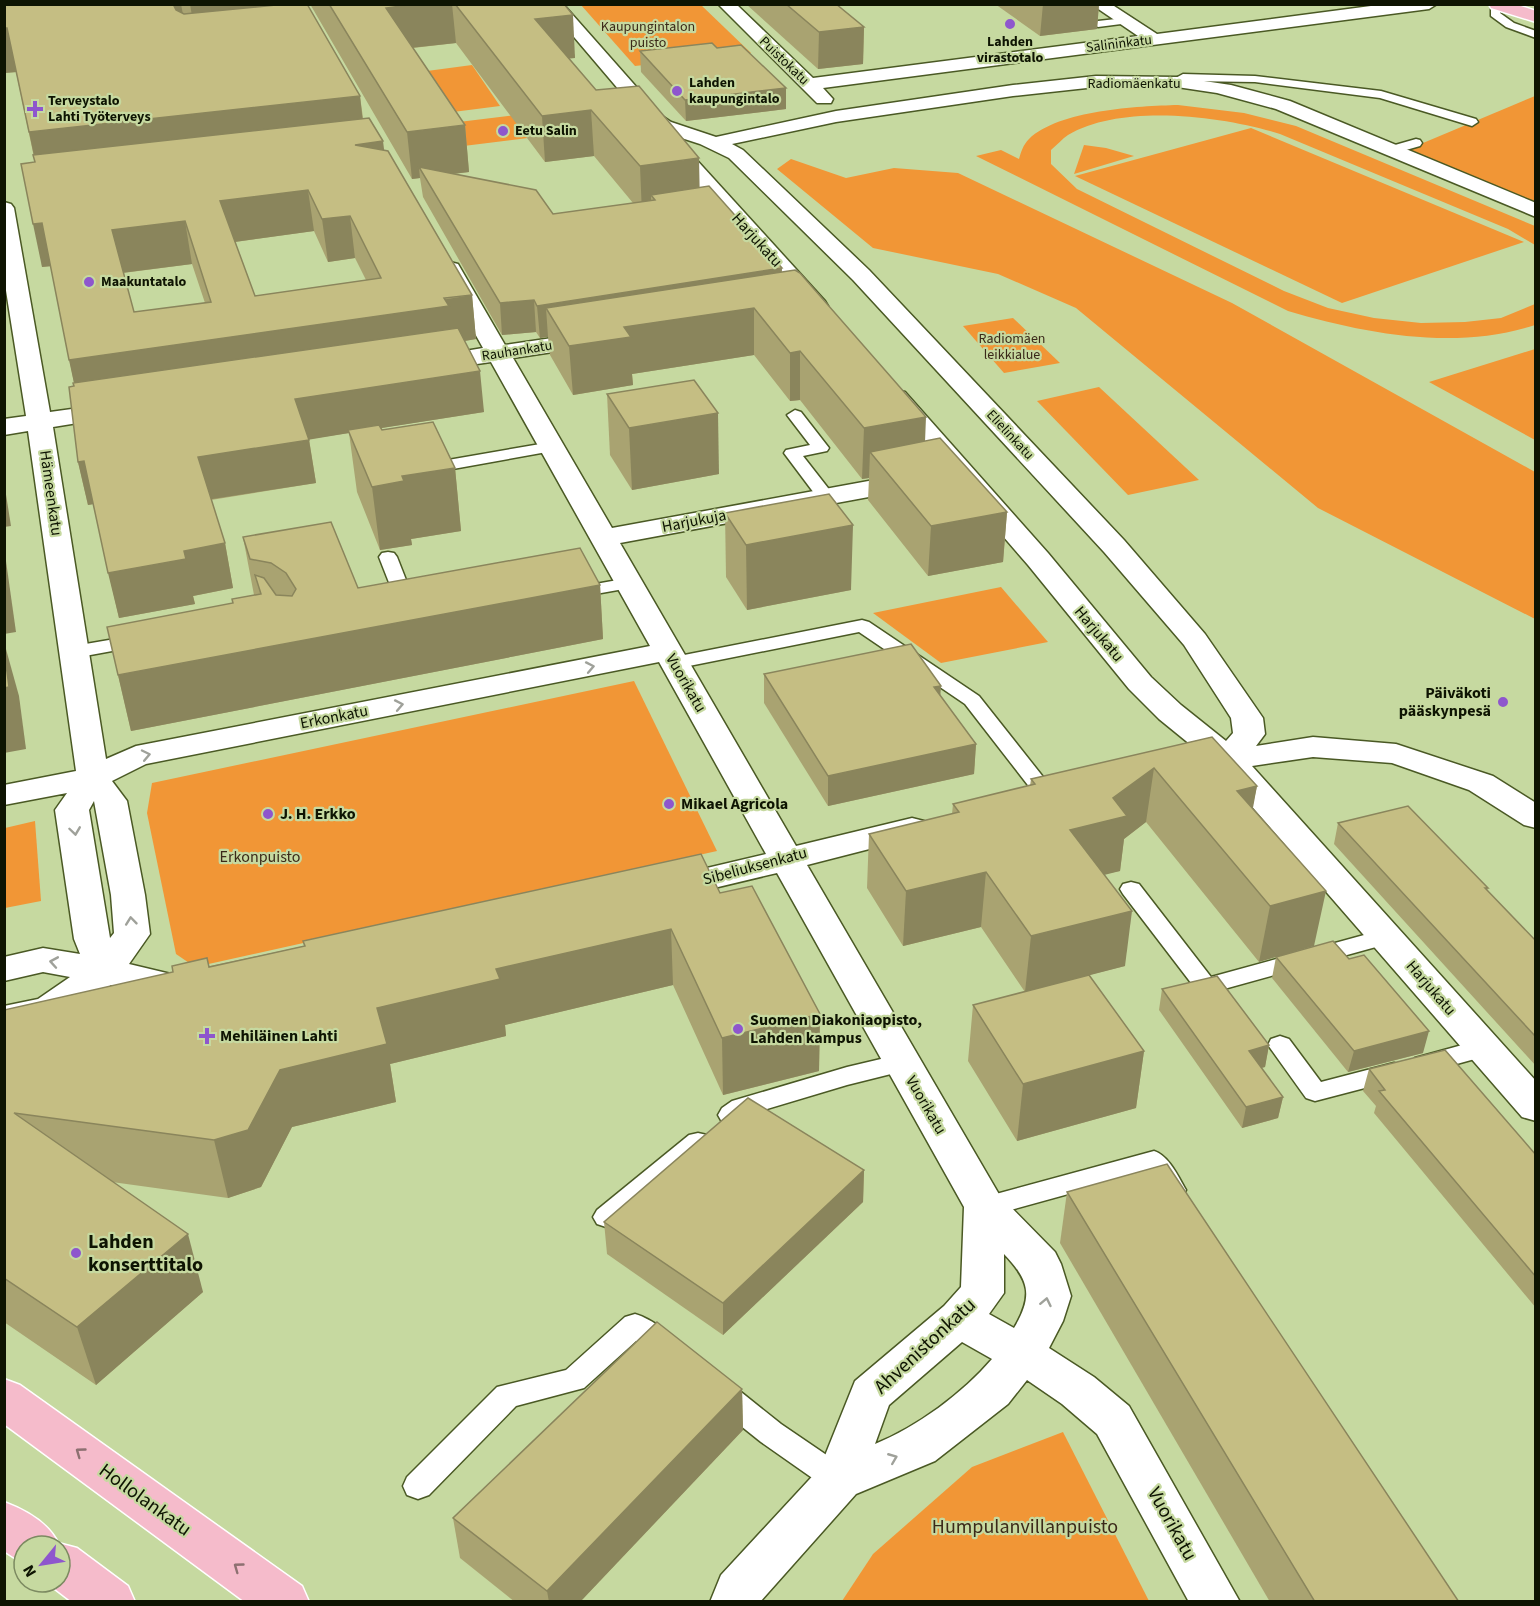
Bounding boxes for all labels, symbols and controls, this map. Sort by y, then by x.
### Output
park label: Kaupungintalon puisto [601,17,695,53]
marker: Lahden virastotalo [1003,17,1017,31]
street label: Salininkatu [1085,30,1153,58]
street label: Puistokatu [755,32,813,90]
place label: Lahden virastotalo [977,32,1043,68]
place label: Lahden kaupungintalo [689,73,780,109]
street label: Radiomäenkatu [1087,74,1181,94]
marker: Lahden kaupungintalo [670,84,684,98]
place label: Terveystalo Lahti Työterveys [48,91,151,127]
marker: Terveystalo Lahti Työterveys [26,100,44,118]
place label: Eetu Salin [515,121,577,141]
marker: Eetu Salin [496,124,510,138]
street label: Harjukatu [727,208,787,272]
place label: Maakuntatalo [101,272,186,292]
marker: Maakuntatalo [82,275,96,289]
park label: Radiomäen leikkialue [978,329,1046,365]
street label: Rauhankatu [480,336,554,366]
street label: Elielinkatu [982,406,1038,464]
street label: Hämeenkatu [34,449,68,537]
street label: Harjukuja [660,504,728,538]
street label: Harjukatu [1069,601,1129,667]
street label: Vuorikatu [660,650,712,716]
one-way arrow [585,661,595,674]
place label: Päiväkoti pääskynpesä [1399,682,1491,722]
marker: Päiväkoti pääskynpesä [1496,695,1510,709]
one-way arrow [393,699,403,712]
street label: Erkonkatu [298,700,370,734]
one-way arrow [140,749,150,762]
place label: Mikael Agricola [681,793,788,815]
marker: Mikael Agricola [662,797,676,811]
place label: J. H. Erkko [280,803,356,825]
marker: J. H. Erkko [261,807,275,821]
one-way arrow [69,826,81,835]
street label: Sibeliuksenkatu [700,842,810,890]
park label: Erkonpuisto [220,846,300,868]
one-way arrow [125,917,138,926]
one-way arrow [50,956,60,969]
street label: Harjukatu [1401,956,1461,1020]
place label: Suomen Diakoniaopisto, Lahden kampus [750,1009,922,1049]
marker: Suomen Diakoniaopisto, Lahden kampus [731,1022,745,1036]
place label: Mehiläinen Lahti [220,1025,338,1047]
marker: Mehiläinen Lahti [198,1027,216,1045]
street label: Vuorikatu [900,1072,952,1138]
place label: Lahden konserttitalo [88,1228,203,1279]
marker: Lahden konserttitalo [69,1246,83,1260]
street label: Ahvenistonkatu [868,1291,982,1401]
one-way arrow [1039,1297,1052,1307]
one-way arrow [75,1448,86,1459]
one-way arrow [886,1453,897,1465]
street label: Hollolankatu [93,1457,197,1543]
street label: Vuorikatu [1140,1482,1204,1566]
park label: Humpulanvillanpuisto [932,1513,1118,1541]
north arrow [12,1534,72,1594]
text: N [18,1561,42,1581]
one-way arrow [233,1563,244,1574]

